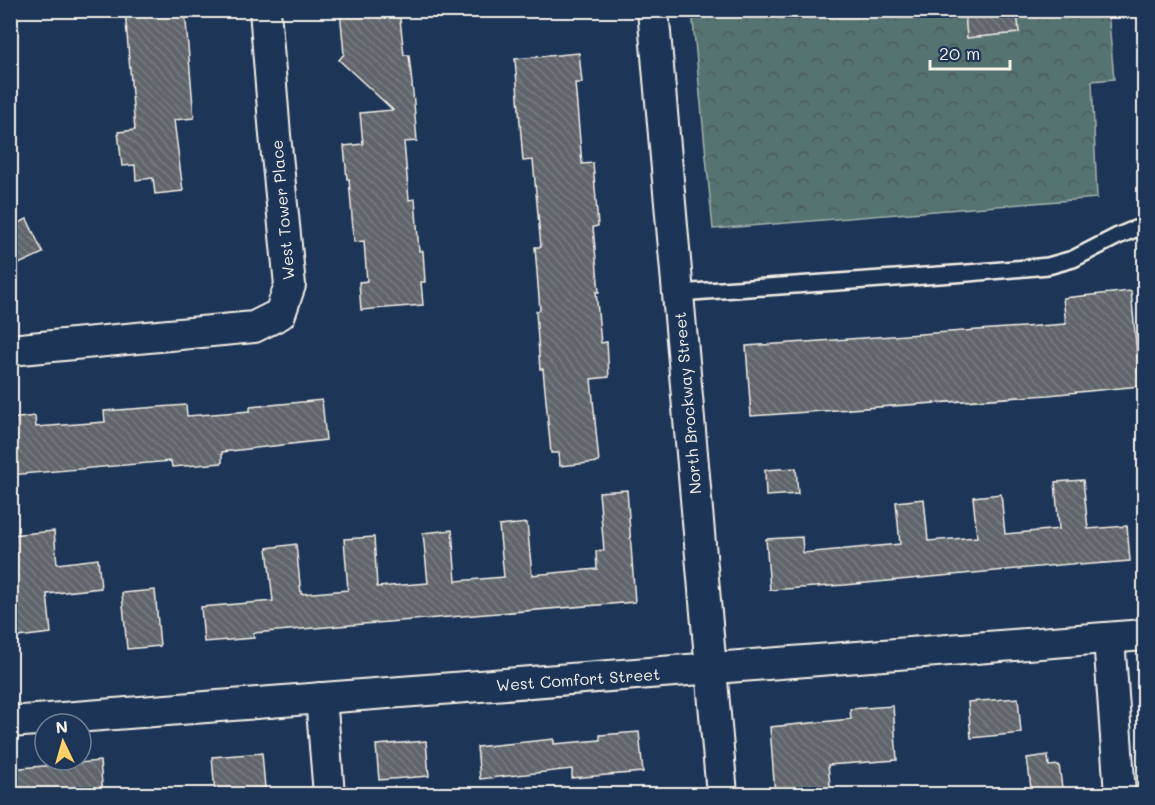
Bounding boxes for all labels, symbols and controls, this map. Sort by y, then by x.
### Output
scale bar [930,33,1010,71]
text: 20 m [939,41,980,65]
street label: West Tower Place [265,139,299,281]
street label: North Brockway Street [669,311,705,495]
street label: West Comfort Street [495,663,661,695]
north arrow [33,712,93,772]
text: N [55,716,69,738]

